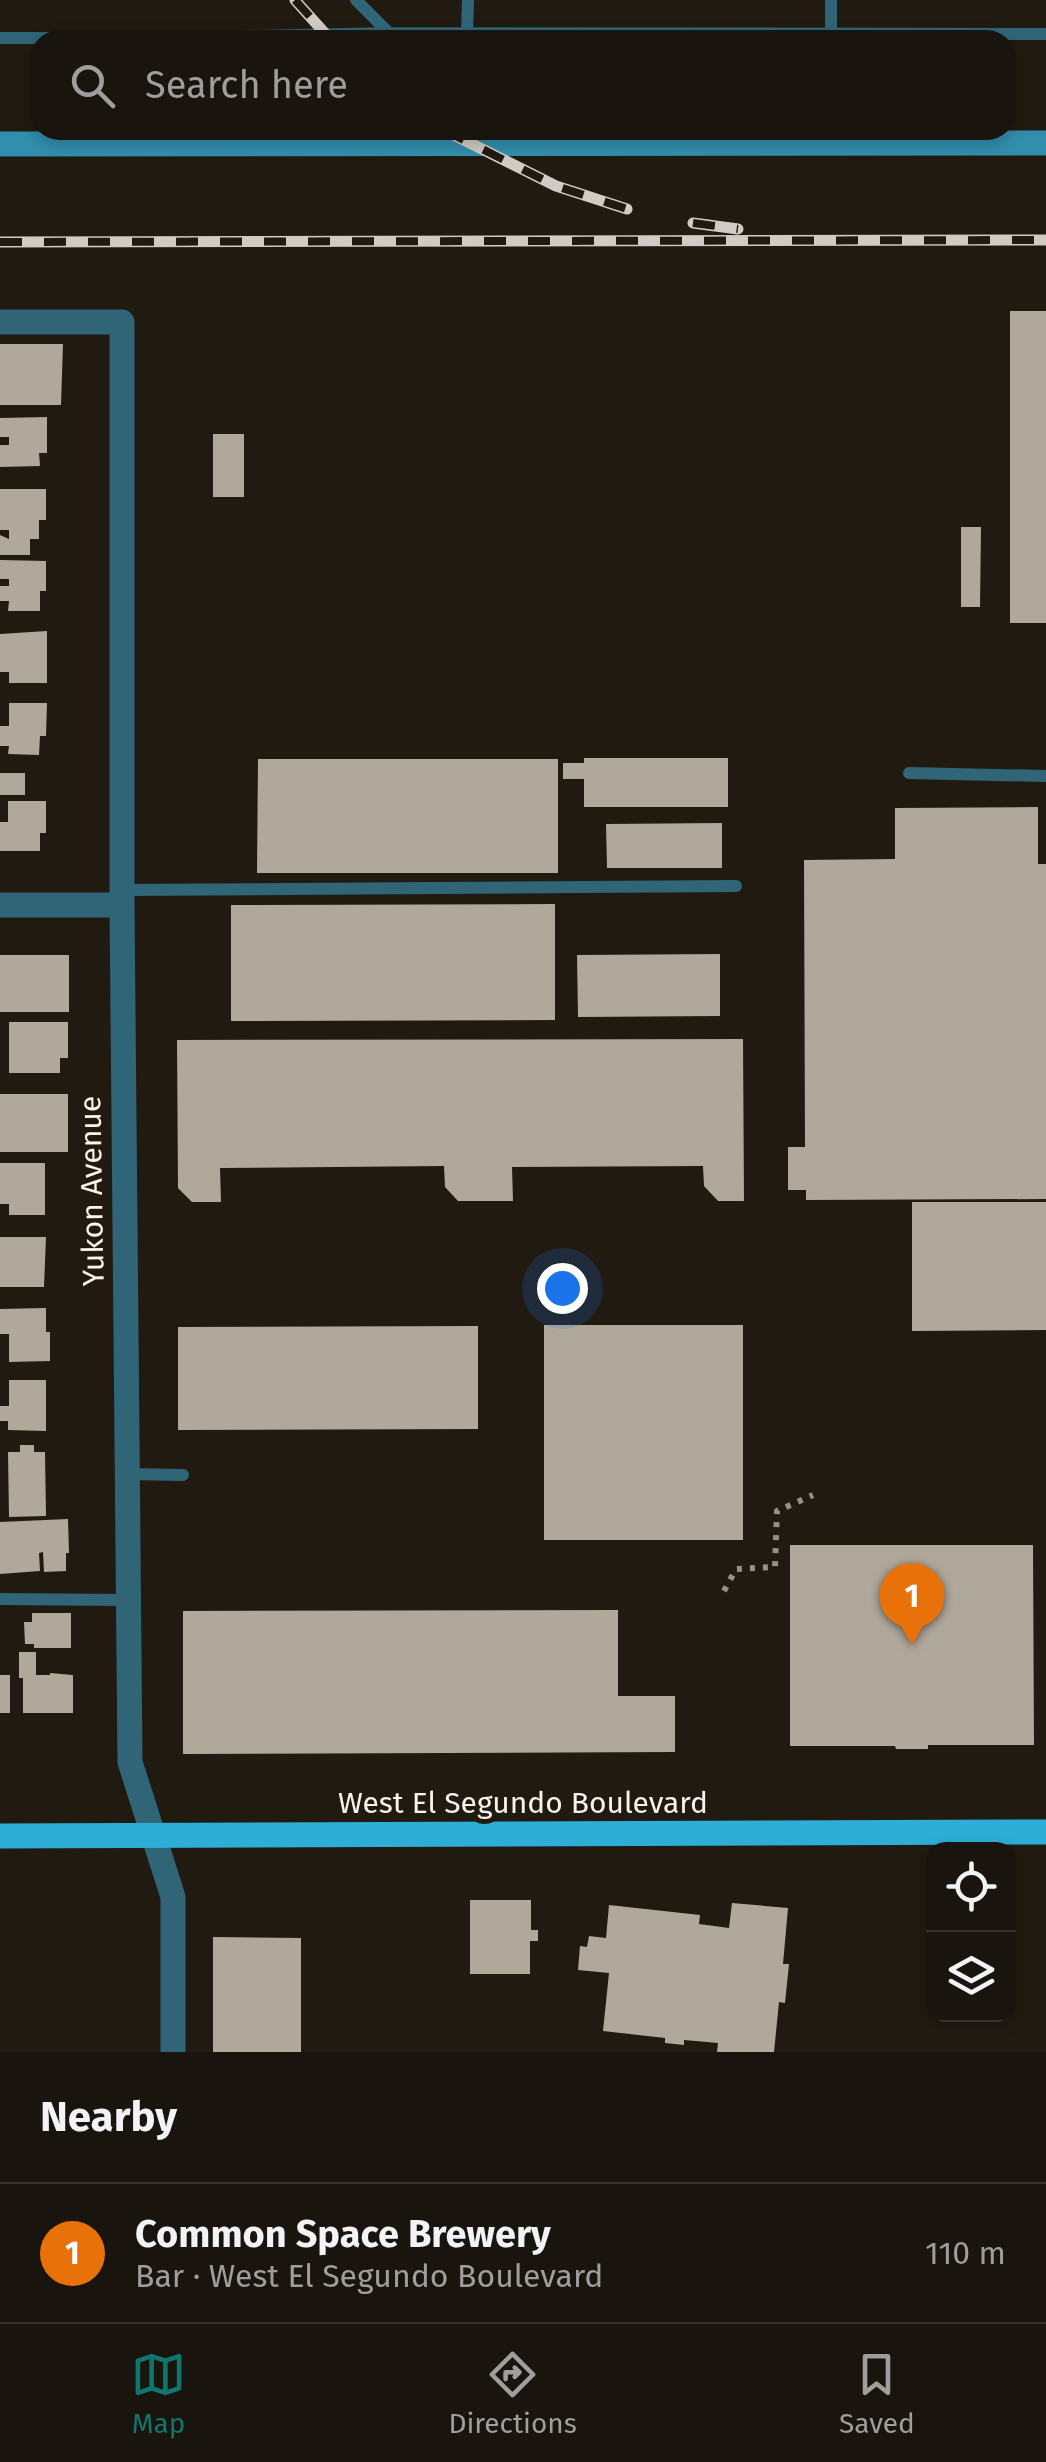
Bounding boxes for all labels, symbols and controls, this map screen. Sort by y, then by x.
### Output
search box [30,30,1016,140]
icon: search [65,58,120,113]
text: Search here [145,62,348,108]
street label: Yukon Avenue [72,1096,112,1286]
your location [537,1263,588,1314]
pin: 1 [880,1562,944,1645]
street label: West El Segundo Boulevard [338,1785,708,1821]
map controls [926,1842,1016,2022]
button: locate [926,1842,1016,1932]
button: layers [926,1932,1016,2022]
text: Nearby [40,2092,177,2142]
text: Common Space Brewery [135,2211,551,2257]
text: 1 [65,2234,80,2272]
text: 110 m [925,2234,1006,2272]
text: Bar · West El Segundo Boulevard [135,2257,603,2295]
tab: Map [131,2347,186,2440]
tab: Directions [448,2347,577,2440]
tab: Saved [839,2347,915,2440]

